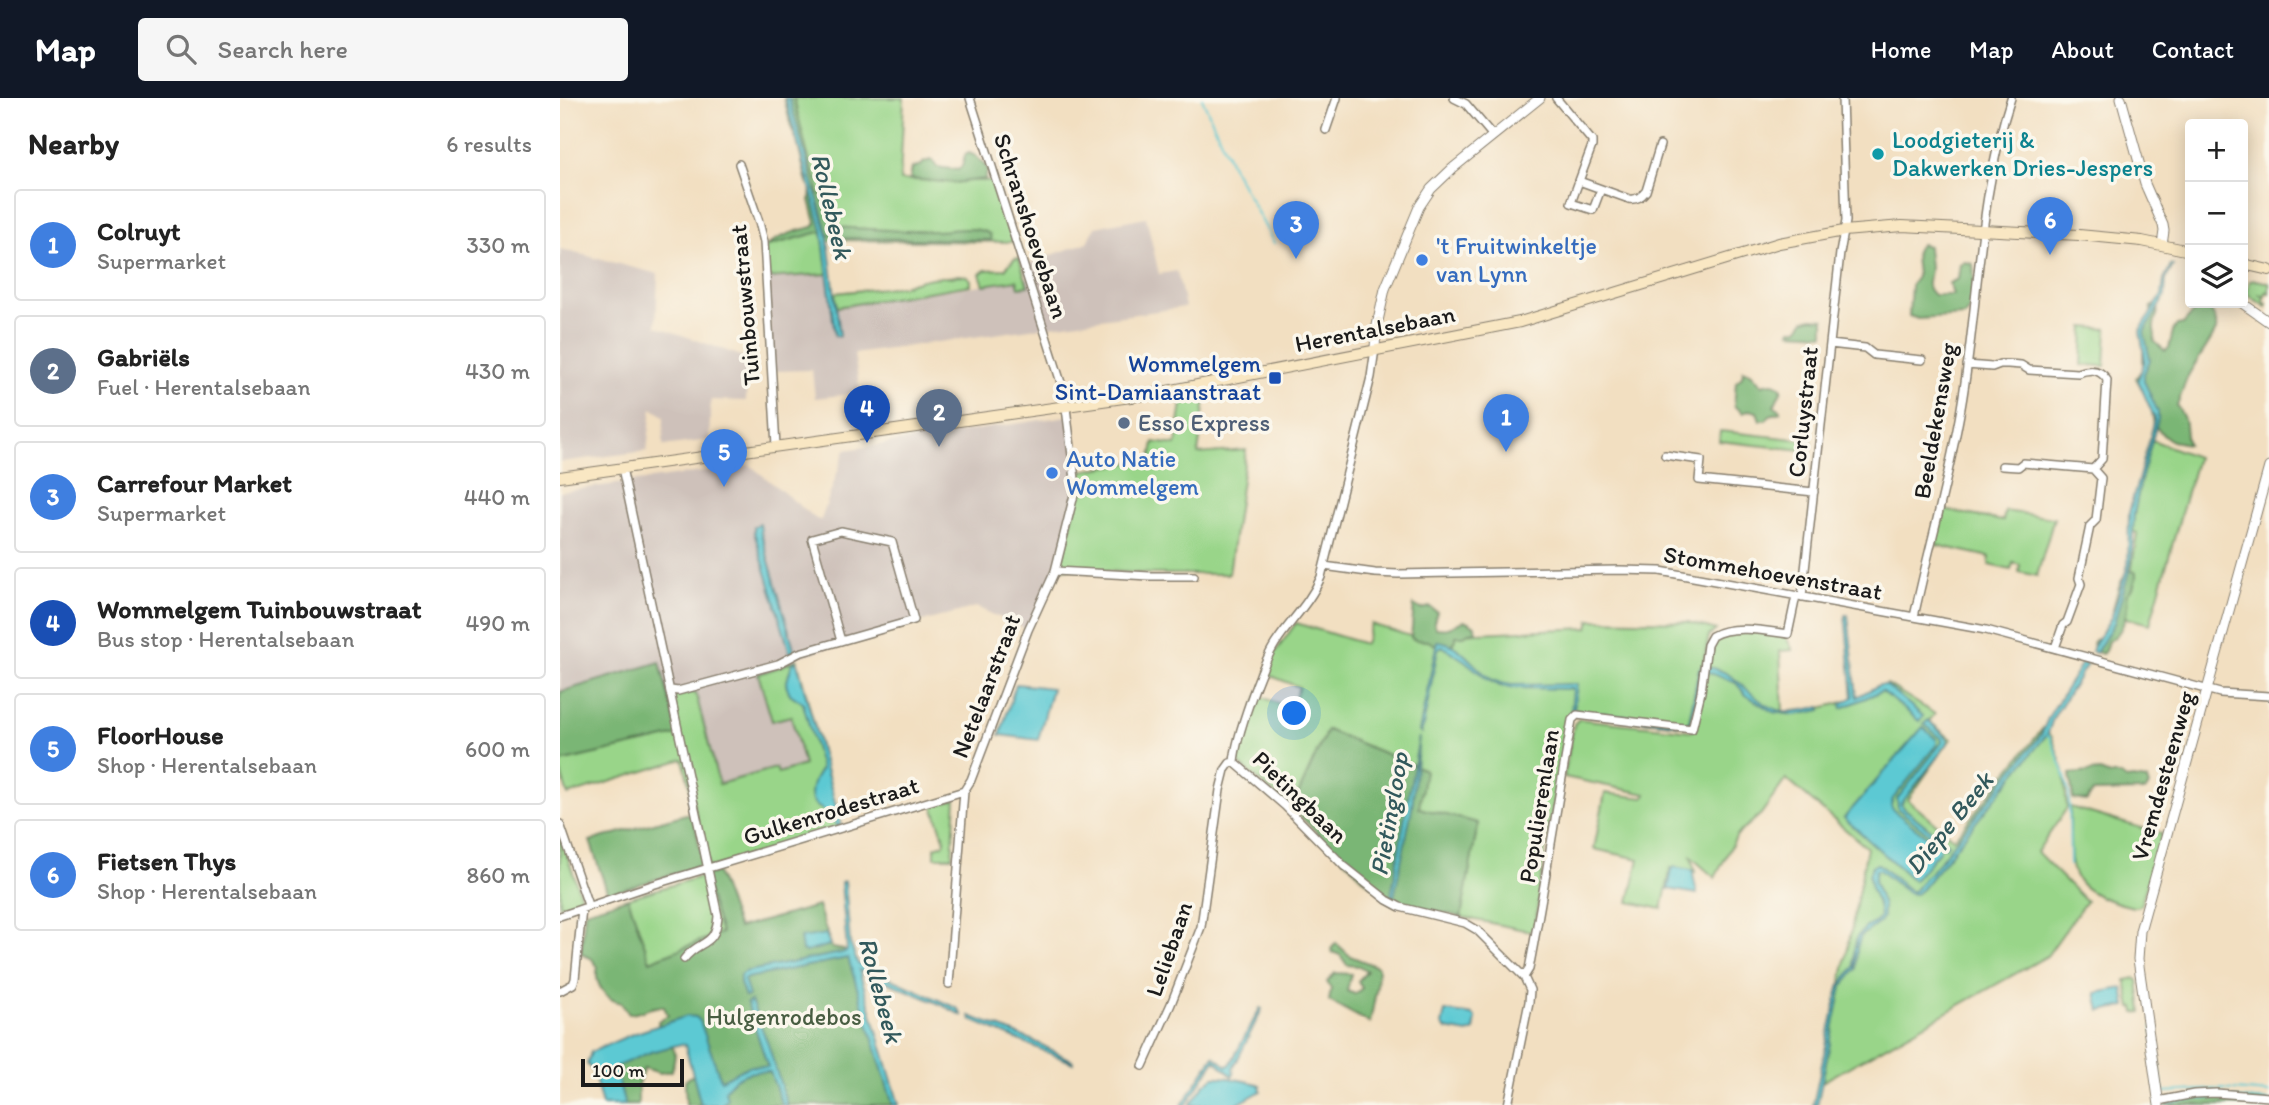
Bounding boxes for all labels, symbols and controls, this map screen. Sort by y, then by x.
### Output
search box [138,18,628,81]
text: Map [35,30,96,69]
icon: search [162,30,200,68]
text: Search here [218,33,348,65]
text: Home [1871,35,1931,64]
text: Map [1969,35,2013,64]
text: About [2051,35,2114,64]
text: Contact [2152,35,2234,64]
map controls [2185,119,2248,308]
button: + [2185,119,2248,182]
text: Nearby [28,125,119,162]
place label: Loodgieterij & Dakwerken Dries-Jespers [1892,125,2153,182]
text: 6 results [446,130,532,158]
street label: Schranshoevebaan [988,130,1075,322]
marker: Loodgieterij & Dakwerken Dries-Jespers [1870,146,1886,162]
water label: Rollebeek [804,150,860,264]
button: − [2185,182,2248,245]
pin: 6 [2027,197,2073,255]
pin: 3 [1273,201,1319,259]
text: Colruyt [97,215,180,247]
street label: Tuinbouwstraat [723,223,766,387]
text: 1 [48,231,58,259]
text: 330 m [466,231,530,259]
place label: 't Fruitwinkeltje van Lynn [1436,231,1597,288]
button: layers [2185,245,2248,308]
text: Supermarket [97,247,226,275]
marker: 't Fruitwinkeltje van Lynn [1414,252,1430,268]
street label: Herentalsebaan [1292,299,1458,358]
street label: Beeldekensweg [1907,340,1963,501]
text: Gabriëls [97,341,190,373]
street label: Corluystraat [1781,345,1824,479]
place label: Wommelgem Sint-Damiaanstraat [1055,349,1261,406]
text: 2 [47,357,59,385]
text: 430 m [465,357,530,385]
marker: Wommelgem Sint-Damiaanstraat [1267,370,1283,386]
text: Fuel · Herentalsebaan [97,373,310,401]
pin: 4 [844,385,890,443]
pin: 2 [916,389,962,447]
pin: 1 [1483,394,1529,452]
place label: Esso Express [1138,408,1270,437]
marker: Esso Express [1116,415,1132,431]
pin: 5 [701,429,747,487]
place label: Auto Natie Wommelgem [1066,444,1199,501]
marker: Auto Natie Wommelgem [1044,465,1060,481]
text: Carrefour Market [97,467,292,499]
text: 3 [47,483,59,511]
text: 440 m [464,483,530,511]
text: Supermarket [97,499,226,527]
street label: Stommehoevenstraat [1662,539,1885,606]
text: Wommelgem Tuinbouwstraat [97,593,421,625]
text: 4 [46,609,60,637]
text: 490 m [465,609,530,637]
street label: Netelaarstraat [945,610,1026,762]
text: Bus stop · Herentalsebaan [97,625,354,653]
street label: Vremdesteenweg [2124,687,2201,864]
your location [1277,696,1311,730]
text: FloorHouse [97,719,224,751]
street label: Populierenlaan [1512,727,1565,885]
text: 5 [47,735,59,763]
text: 600 m [465,735,530,763]
street label: Pietingbaan [1247,744,1354,849]
water label: Pietingloop [1362,749,1416,878]
text: Shop · Herentalsebaan [97,751,317,779]
water label: Diepe Beek [1898,764,2001,881]
street label: Gulkenrodestraat [740,770,922,851]
text: Fietsen Thys [97,845,236,877]
text: 6 [47,861,59,889]
text: 860 m [467,861,530,889]
text: Shop · Herentalsebaan [97,877,317,905]
street label: Leliebaan [1139,897,1198,1000]
water label: Rollebeek [852,934,911,1048]
park label: Hulgenrodebos [706,1002,862,1031]
scale bar [581,1056,684,1088]
text: 100 m [592,1059,644,1082]

